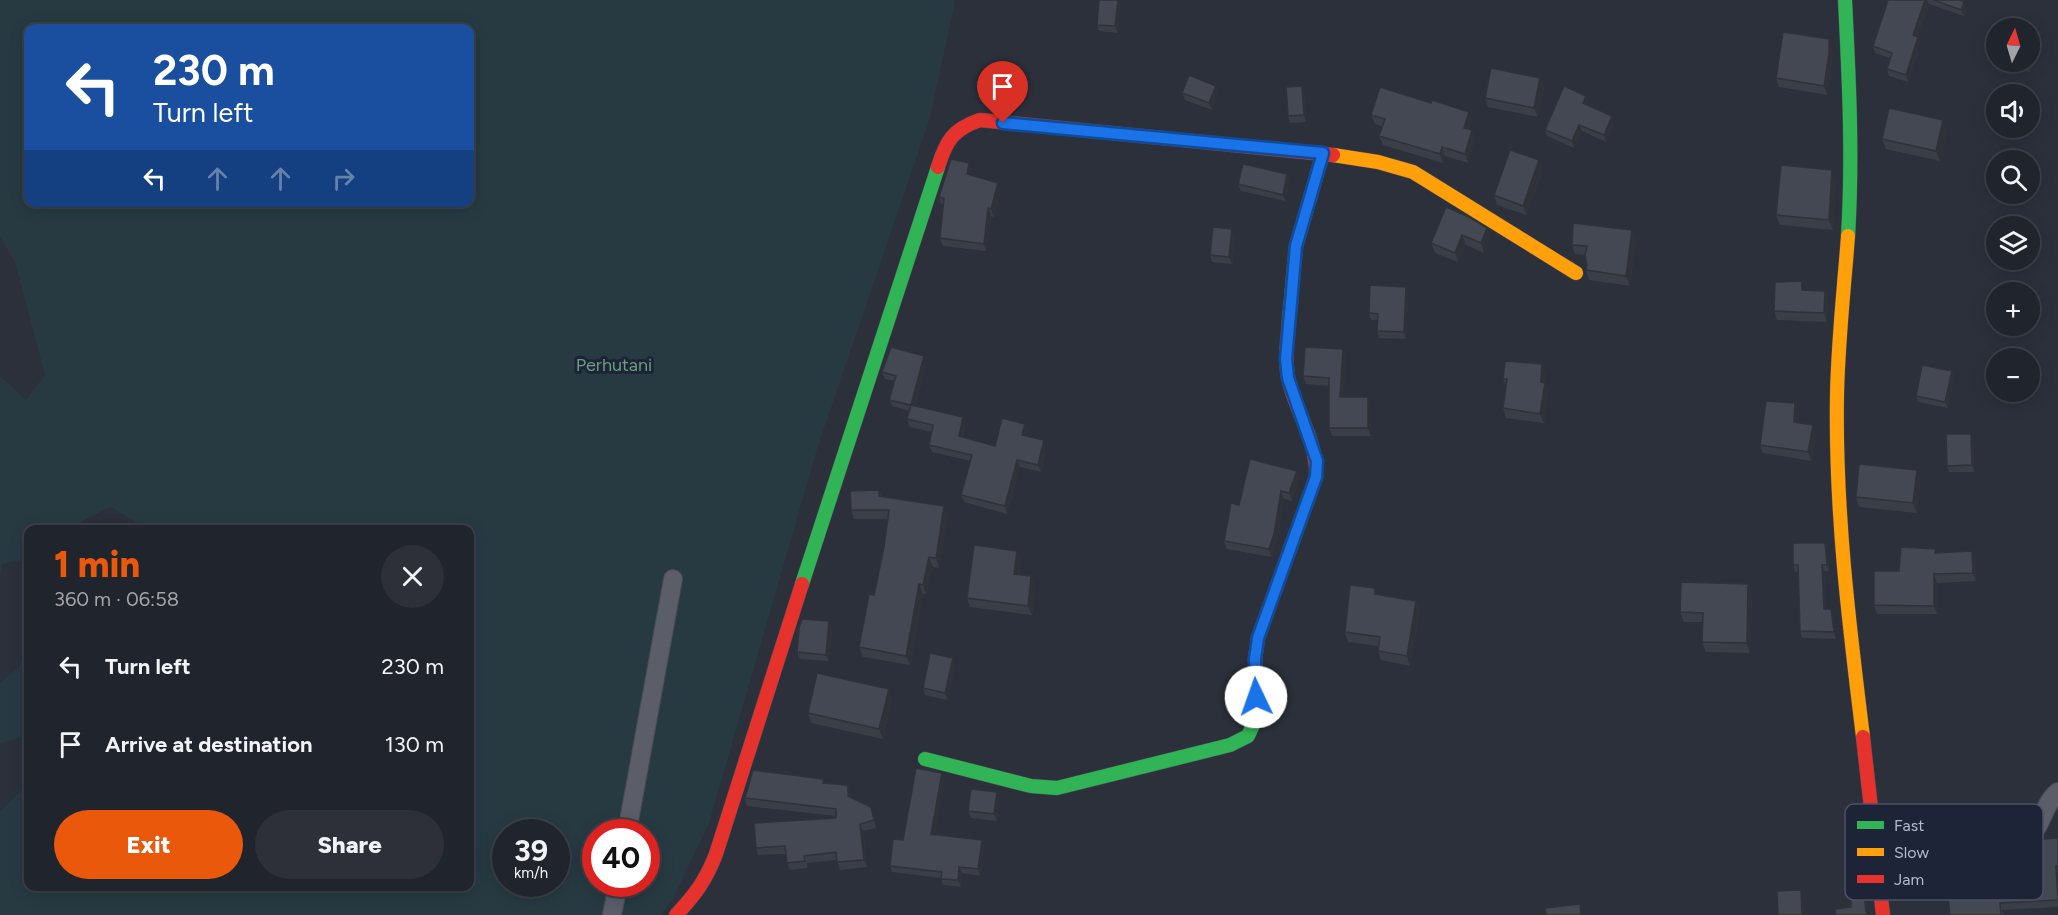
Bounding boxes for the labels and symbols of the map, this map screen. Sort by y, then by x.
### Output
north arrow [1986,18,2040,72]
pin [977,61,1028,123]
park label: Perhutani [576,354,652,376]
position arrow [1224,665,1288,729]
legend [1845,804,2043,900]
text: Fast [1894,816,1924,835]
speed limit sign: 40 [582,819,660,897]
text: Slow [1894,843,1929,862]
text: Jam [1894,870,1924,889]

